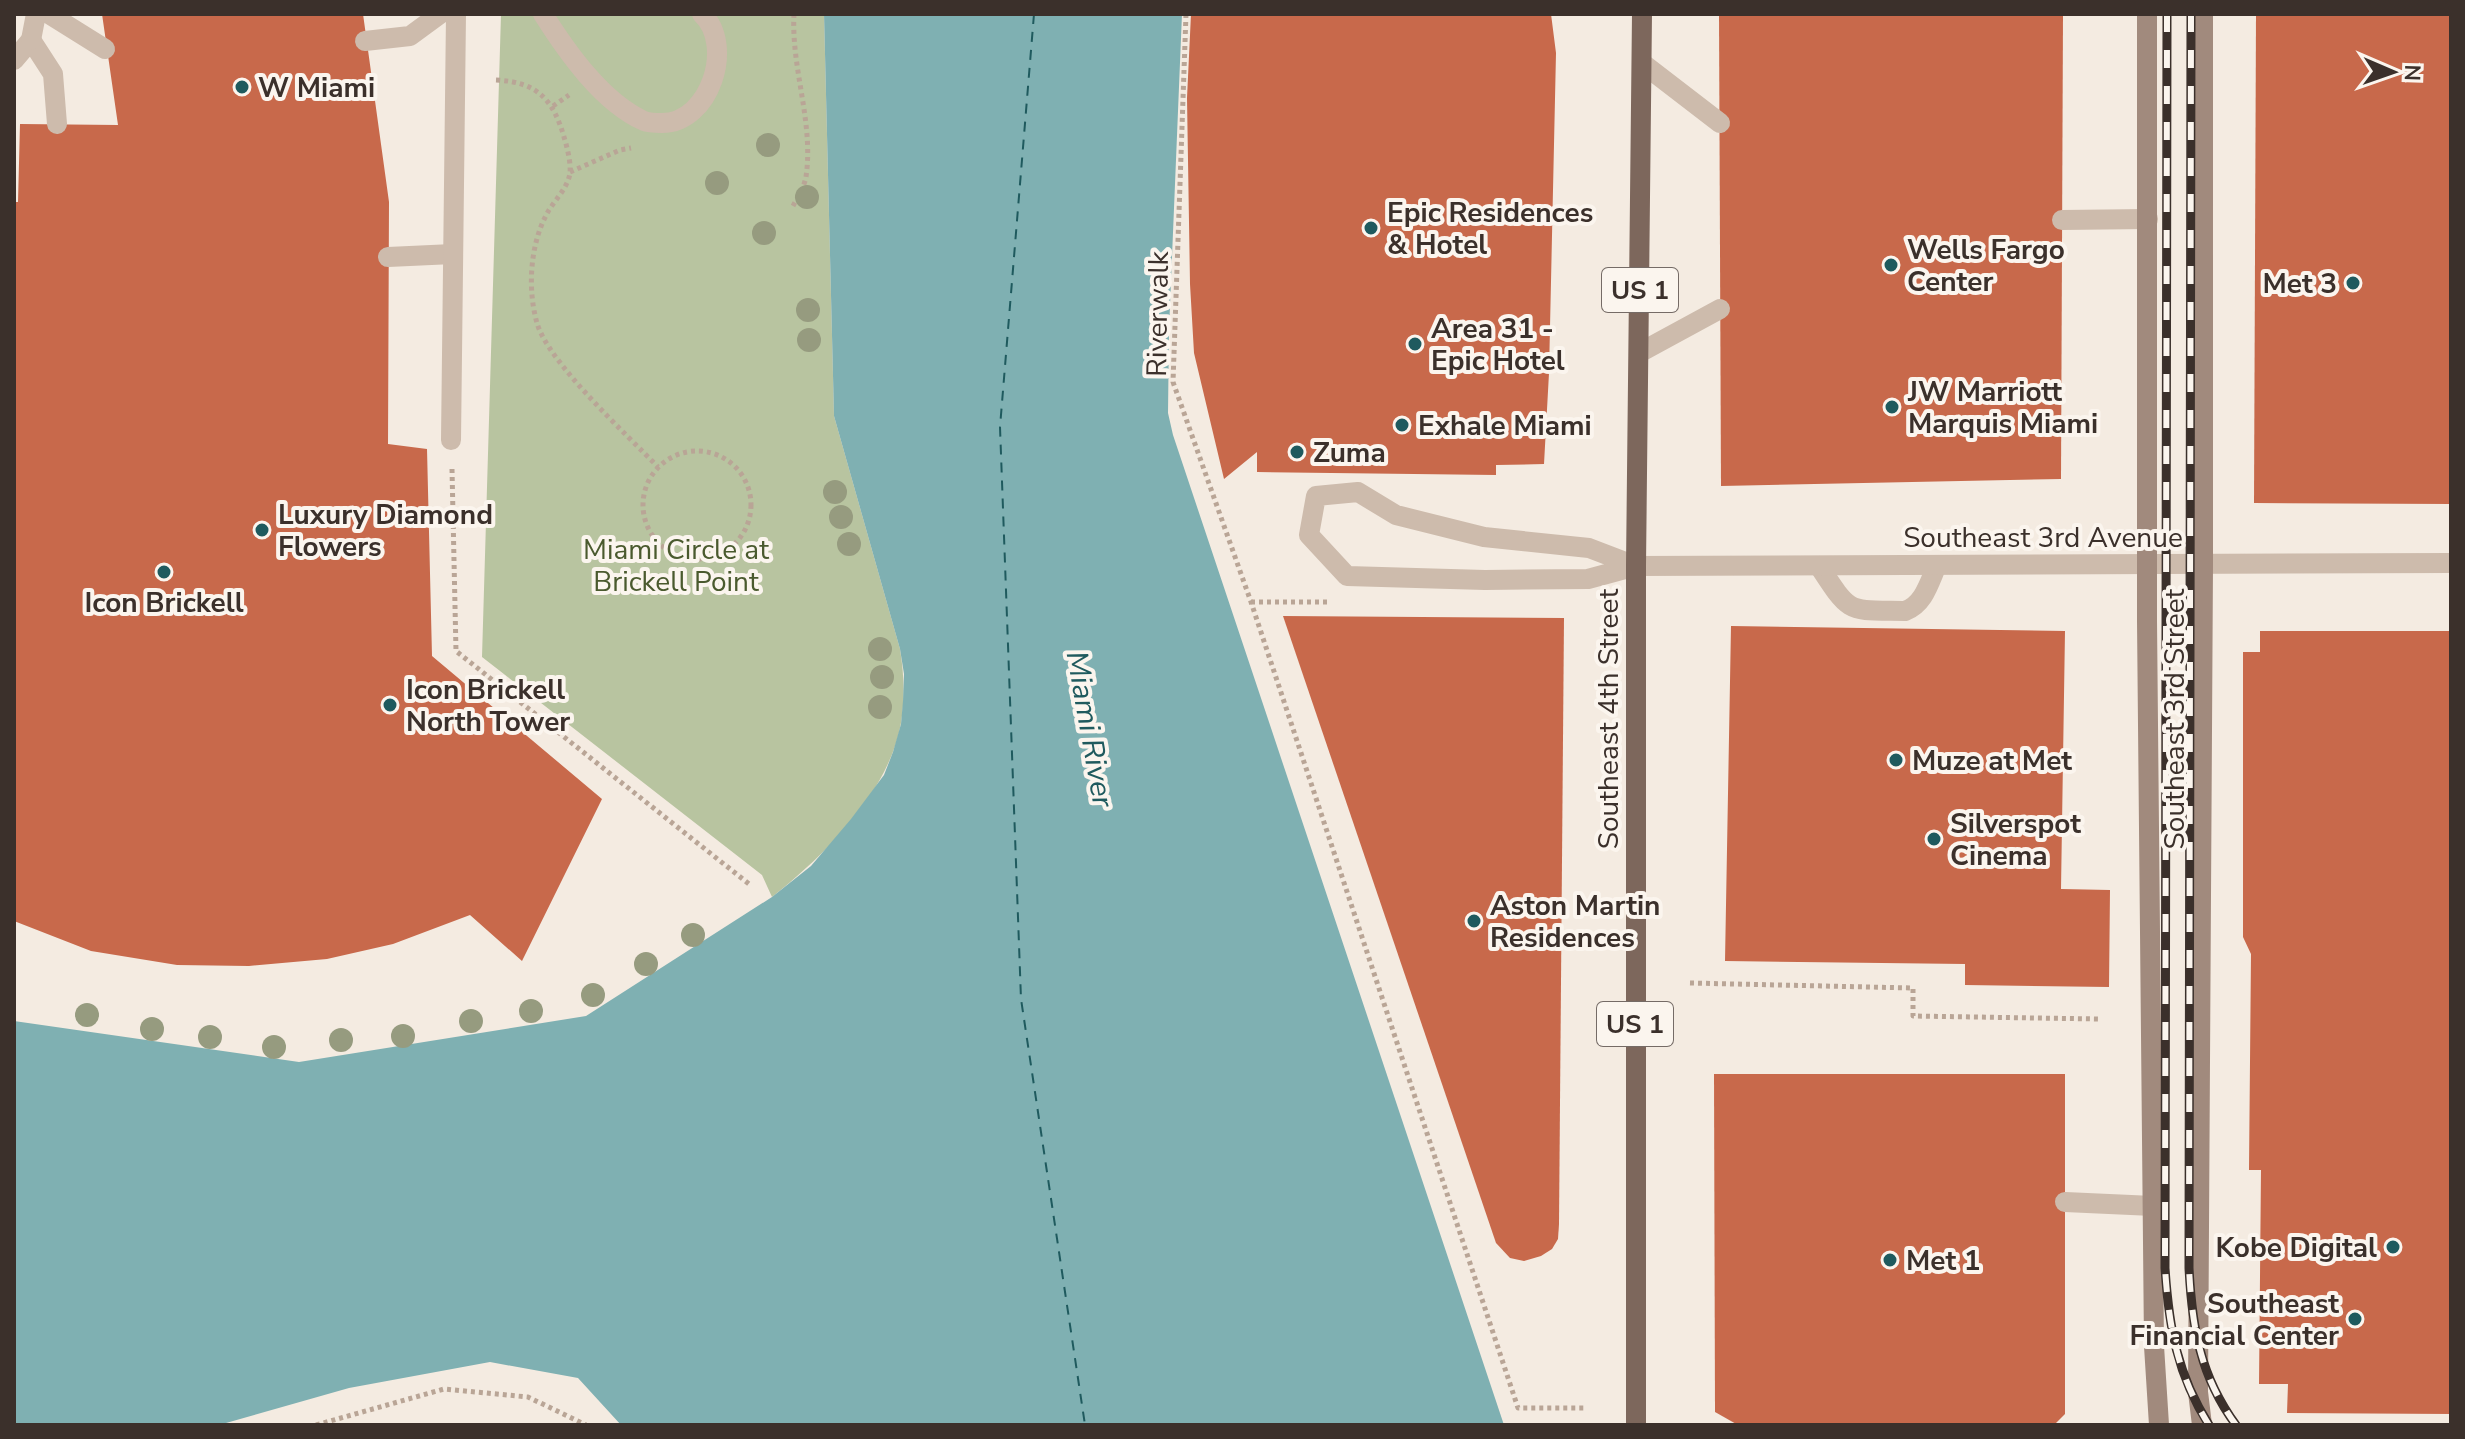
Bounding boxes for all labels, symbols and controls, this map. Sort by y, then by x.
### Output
north arrow [2353,32,2433,112]
text: N [2397,64,2427,81]
place label: W Miami [258,69,375,107]
marker: W Miami [233,78,251,96]
place label: Epic Residences & Hotel [1387,194,1593,264]
marker: Epic Residences & Hotel [1362,219,1380,237]
place label: Wells Fargo Center [1907,231,2065,301]
street label: Riverwalk [1138,250,1178,377]
marker: Wells Fargo Center [1882,256,1900,274]
place label: Met 3 [2262,265,2337,303]
road number: US 1 [1602,268,1678,312]
marker: Met 3 [2344,274,2362,292]
place label: Area 31 - Epic Hotel [1431,310,1565,380]
marker: Area 31 - Epic Hotel [1406,335,1424,353]
place label: JW Marriott Marquis Miami [1907,373,2098,443]
marker: JW Marriott Marquis Miami [1883,398,1901,416]
place label: Exhale Miami [1418,407,1592,445]
marker: Exhale Miami [1393,416,1411,434]
place label: Zuma [1313,434,1386,472]
marker: Zuma [1288,443,1306,461]
place label: Luxury Diamond Flowers [278,496,493,566]
street label: Southeast 3rd Avenue [1903,519,2183,557]
marker: Luxury Diamond Flowers [253,521,271,539]
park label: Miami Circle at Brickell Point [583,531,769,601]
marker: Icon Brickell [155,563,173,581]
place label: Icon Brickell [84,584,244,622]
street label: Southeast 3rd Street [2156,588,2194,849]
street label: Southeast 4th Street [1590,589,1628,849]
water label: Miami River [1056,648,1124,812]
place label: Icon Brickell North Tower [406,671,570,741]
marker: Icon Brickell North Tower [381,696,399,714]
place label: Muze at Met [1912,742,2072,780]
marker: Muze at Met [1887,751,1905,769]
place label: Silverspot Cinema [1950,805,2081,875]
marker: Silverspot Cinema [1925,830,1943,848]
place label: Aston Martin Residences [1490,887,1660,957]
marker: Aston Martin Residences [1465,912,1483,930]
road number: US 1 [1597,1002,1673,1046]
place label: Kobe Digital [2216,1229,2377,1267]
marker: Kobe Digital [2384,1238,2402,1256]
place label: Met 1 [1906,1242,1981,1280]
marker: Met 1 [1881,1251,1899,1269]
place label: Southeast Financial Center [2130,1285,2339,1355]
marker: Southeast Financial Center [2346,1310,2364,1328]

